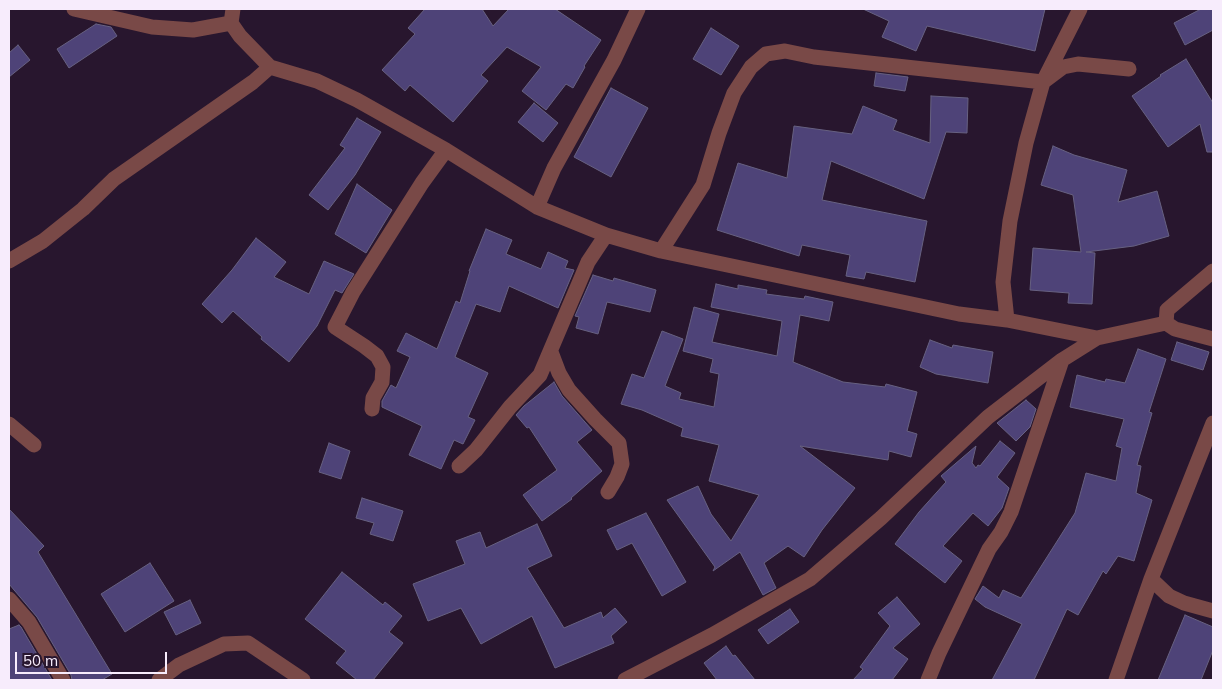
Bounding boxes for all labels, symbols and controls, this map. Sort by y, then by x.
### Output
scale bar [18,642,170,674]
text: 50 m [23,651,58,670]

